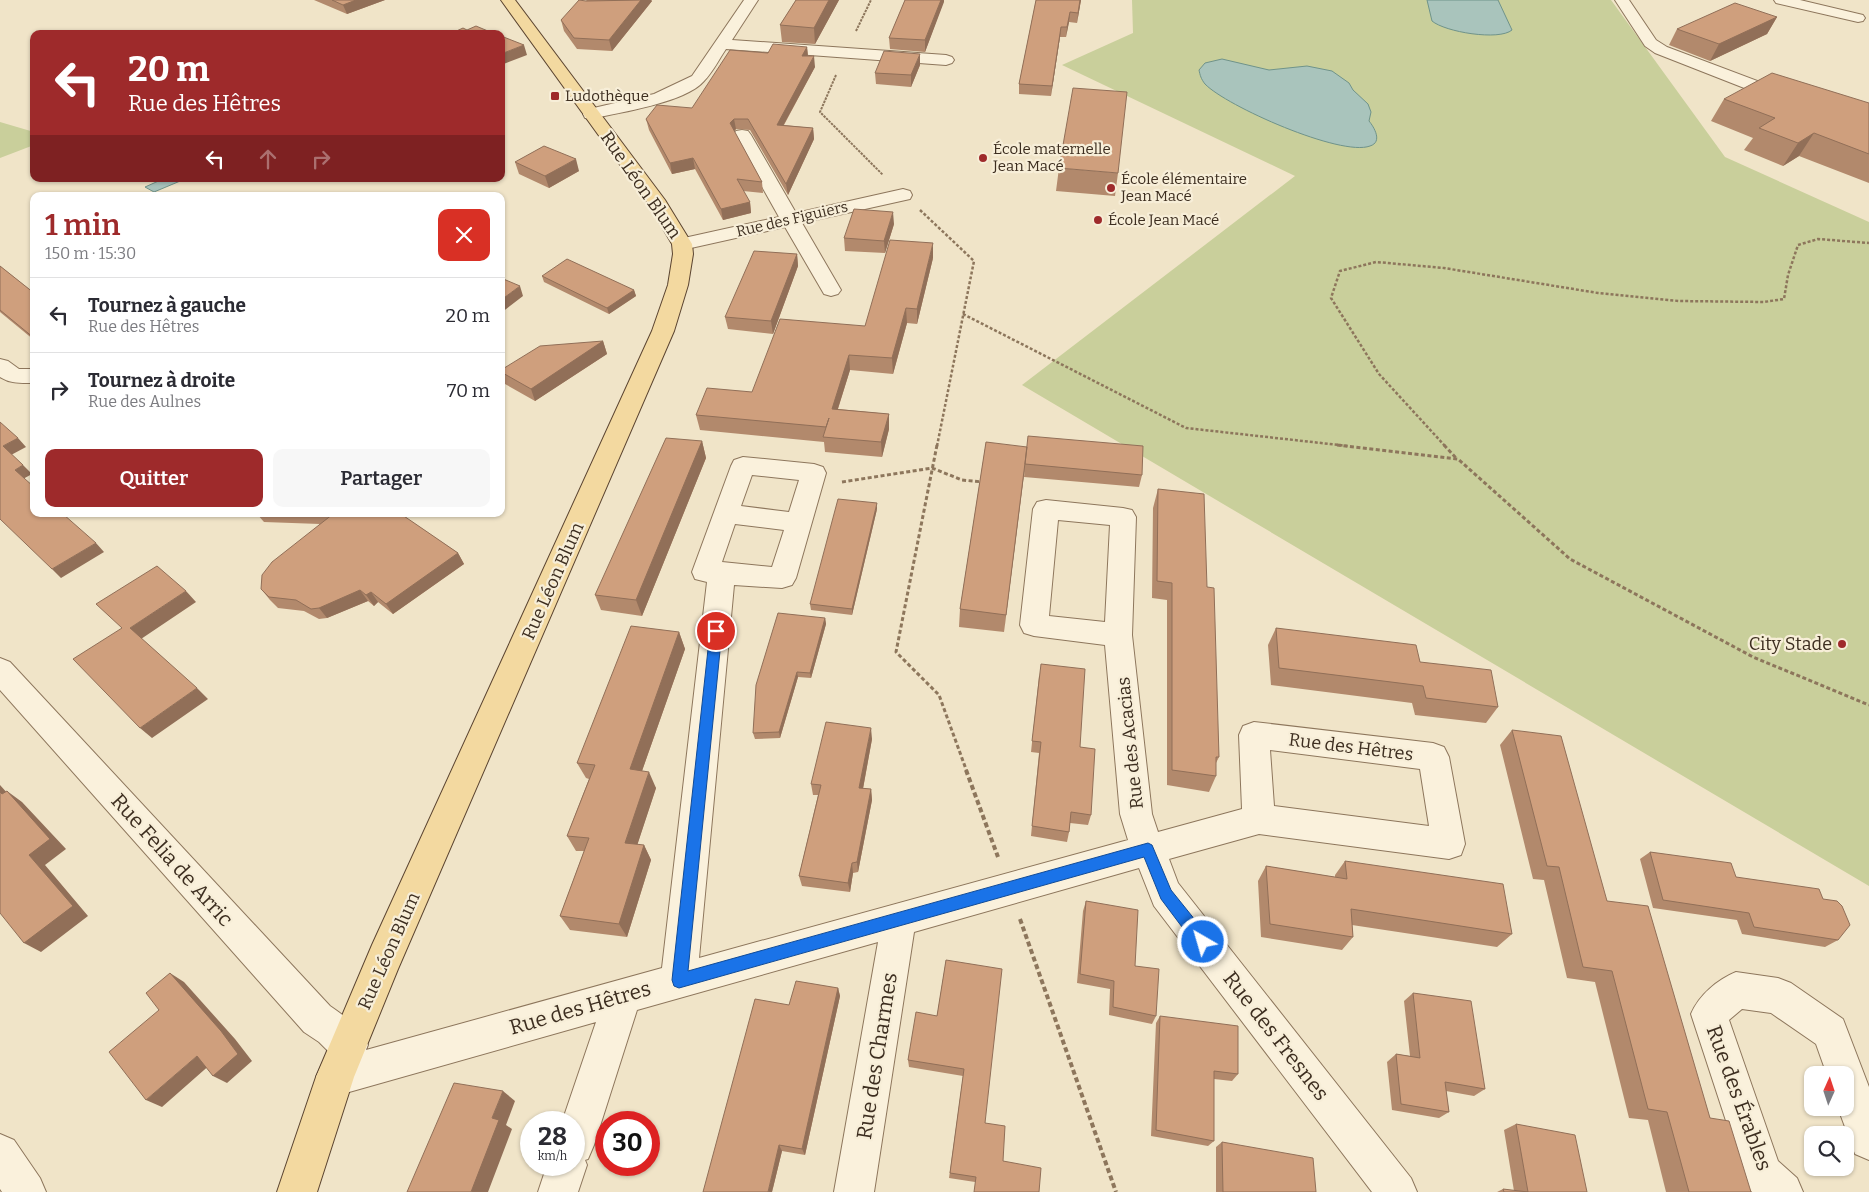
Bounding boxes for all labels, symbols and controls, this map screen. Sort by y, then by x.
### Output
text: 20 m [128,48,210,90]
icon: left [45,50,110,115]
place label: Ludothèque [565,87,649,105]
text: Rue des Hêtres [128,90,281,117]
marker: Ludothèque [549,90,561,102]
street label: Rue Léon Blum [596,127,686,243]
place label: École maternelle Jean Macé [992,140,1111,175]
icon: left [201,145,229,173]
icon: ahead [254,145,282,173]
icon: right [307,145,335,173]
marker: École maternelle Jean Macé [977,152,989,164]
place label: École élémentaire Jean Macé [1120,170,1247,205]
marker: École élémentaire Jean Macé [1105,182,1117,194]
street label: Rue des Figuiers [734,197,850,241]
text: 1 min [45,207,120,243]
button: close [438,209,490,261]
place label: École Jean Macé [1108,211,1219,229]
marker: École Jean Macé [1092,214,1104,226]
text: 150 m · 15:30 [45,244,136,263]
text: Tournez à gauche [88,294,246,317]
icon: left [45,301,73,329]
text: 20 m [446,304,490,327]
text: Rue des Hêtres [88,317,199,336]
text: Tournez à droite [88,369,235,392]
icon: right [45,376,73,404]
text: 70 m [447,379,490,402]
text: Rue des Aulnes [88,392,201,411]
button: Quitter [45,449,263,507]
button: Partager [273,449,490,507]
street label: Rue Léon Blum [517,519,589,643]
pin [695,610,737,652]
icon: arrive [702,617,730,645]
place label: City Stade [1749,633,1832,655]
marker: City Stade [1836,638,1848,650]
street label: Rue des Acacias [1112,676,1148,810]
street label: Rue des Hêtres [1287,728,1415,766]
street label: Rue Felia de Arric [106,788,239,932]
street label: Rue Léon Blum [353,889,425,1013]
position arrow [1176,915,1228,967]
street label: Rue des Fresnes [1217,966,1335,1106]
street label: Rue des Charmes [851,971,903,1141]
street label: Rue des Hêtres [506,975,654,1041]
street label: Rue des Érables [1701,1022,1777,1174]
north arrow [1804,1066,1854,1116]
map controls [1804,1066,1854,1176]
speed limit sign: 30 [595,1111,660,1176]
text: 28 [538,1122,567,1152]
button: search [1804,1126,1854,1176]
text: km/h [538,1149,567,1163]

